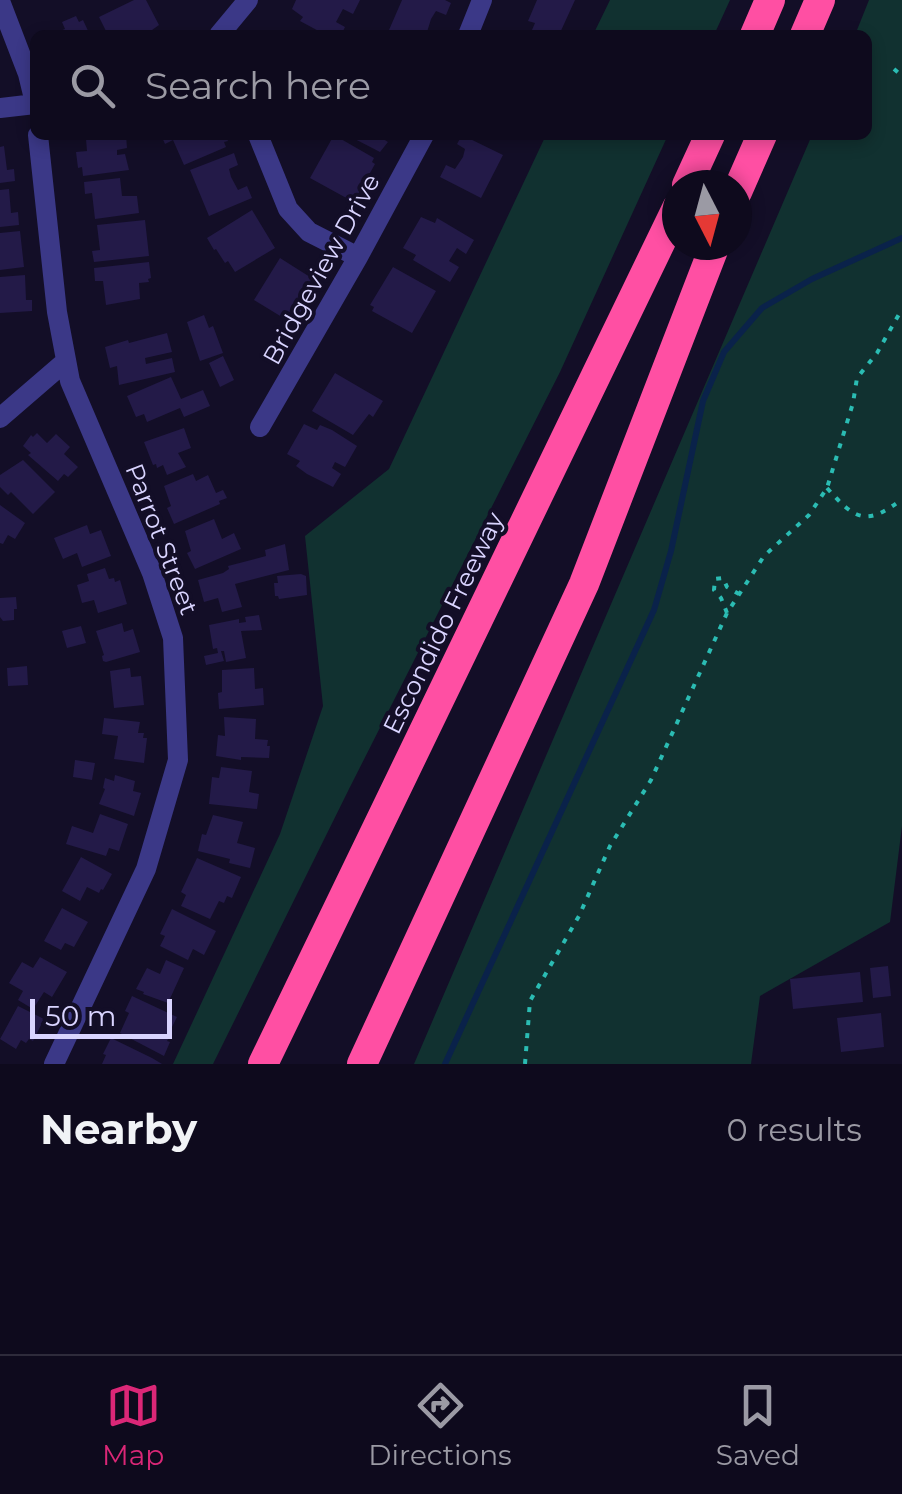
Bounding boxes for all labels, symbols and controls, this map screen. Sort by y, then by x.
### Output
search box [30,30,872,140]
icon: search [65,58,120,113]
text: Search here [145,62,371,109]
street label: Bridgeview Drive [256,168,386,370]
north arrow [662,170,752,260]
street label: Parrot Street [119,459,205,619]
street label: Escondido Freeway [376,507,510,739]
scale bar [30,994,172,1038]
text: 50 m [45,999,116,1033]
text: Nearby [40,1103,197,1155]
text: 0 results [727,1110,862,1149]
tab: Map [102,1378,164,1472]
tab: Directions [368,1378,512,1472]
tab: Saved [716,1378,800,1472]

